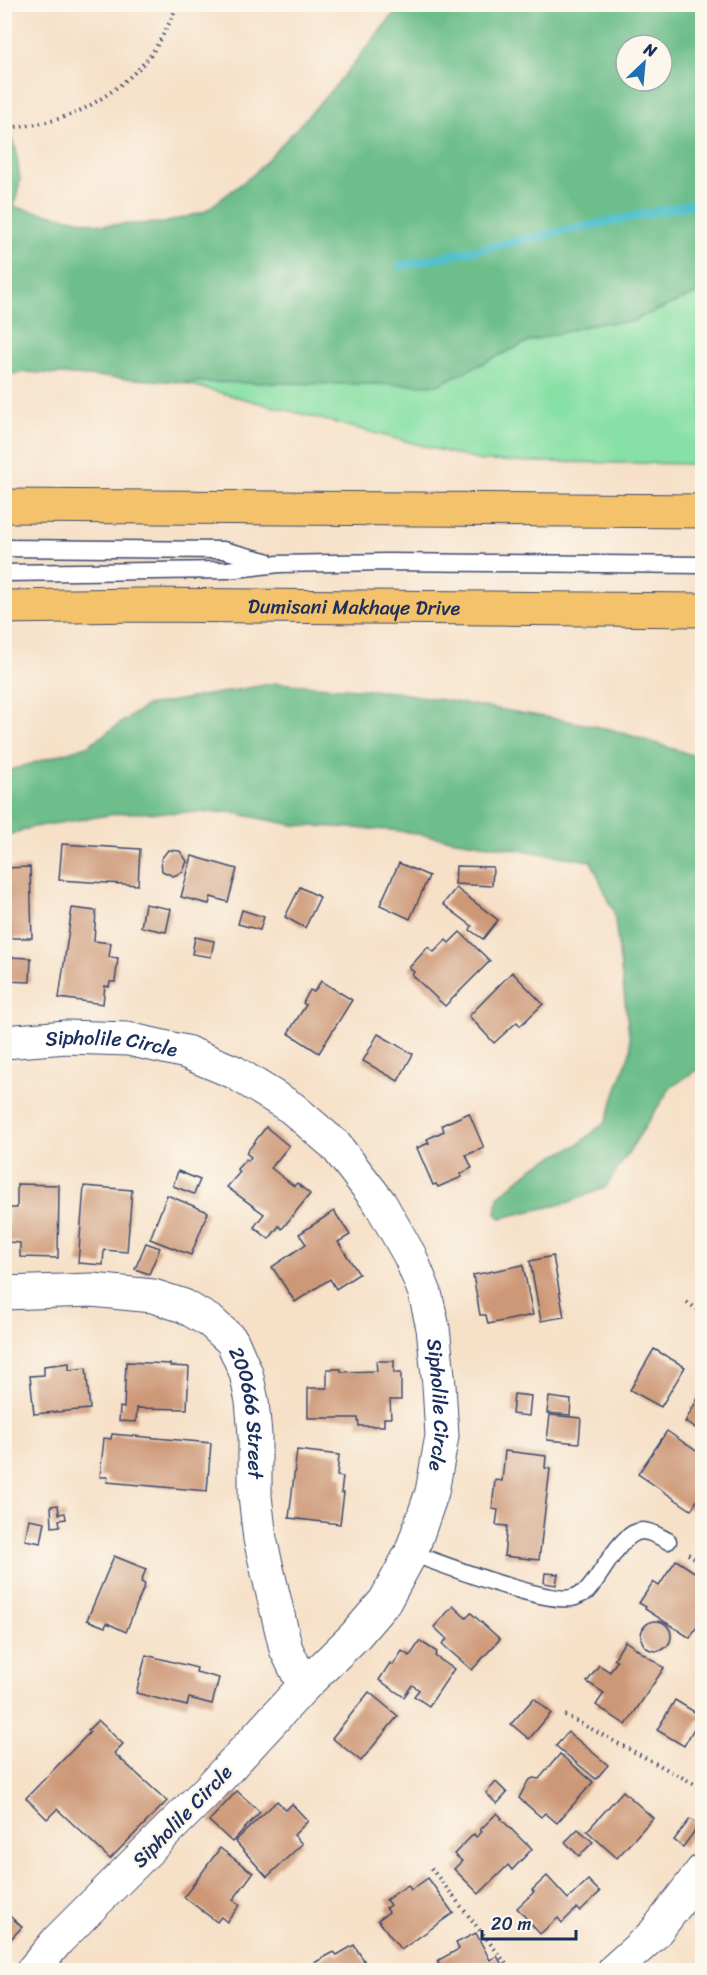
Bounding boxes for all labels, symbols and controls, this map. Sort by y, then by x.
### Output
north arrow [614,33,674,93]
text: N [638,34,663,66]
street label: Dumisani Makhaye Drive [248,589,461,626]
street label: Sipholile Circle [44,1020,181,1068]
street label: Sipholile Circle [416,1337,459,1474]
street label: 200666 Street [218,1341,272,1480]
street label: Sipholile Circle [124,1756,241,1876]
scale bar [482,1903,576,1941]
text: 20 m [491,1908,531,1940]

